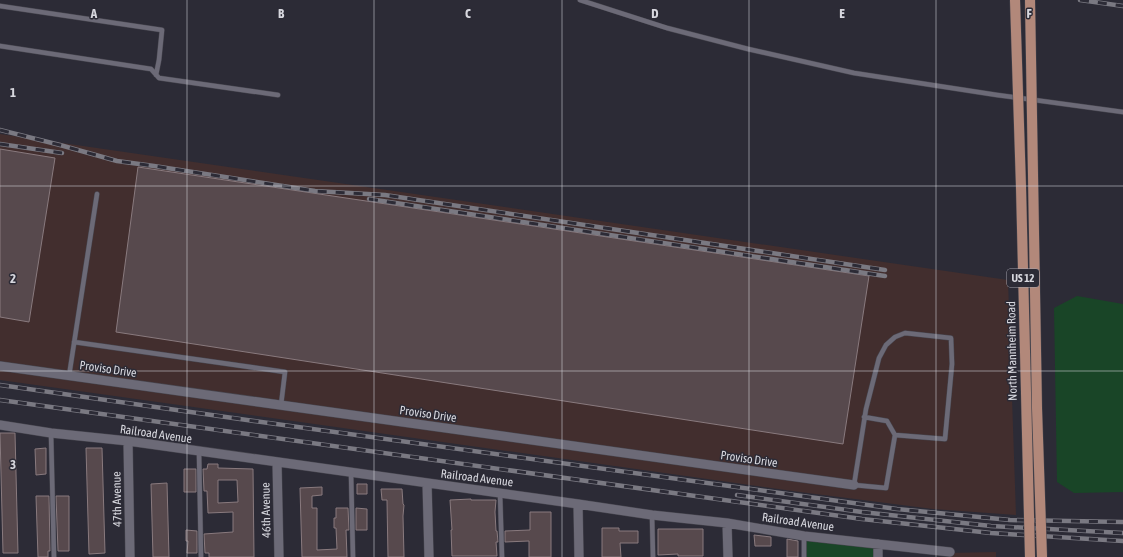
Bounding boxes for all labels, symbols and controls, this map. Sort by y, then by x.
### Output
text: A [90,6,98,21]
text: B [278,6,285,21]
text: C [465,6,471,21]
text: D [651,6,659,21]
text: E [839,6,845,21]
text: F [1026,6,1032,21]
text: 1 [10,85,16,100]
road number: US 12 [1007,269,1039,287]
text: 2 [10,271,16,286]
street label: North Mannheim Road [1004,301,1020,401]
street label: Proviso Drive [79,358,137,380]
street label: Proviso Drive [399,403,457,425]
street label: Railroad Avenue [119,422,193,446]
street label: Proviso Drive [720,448,778,470]
text: 3 [10,457,16,472]
street label: Railroad Avenue [440,467,514,489]
street label: 47th Avenue [110,471,124,527]
street label: 46th Avenue [259,482,273,538]
street label: Railroad Avenue [761,510,835,534]

